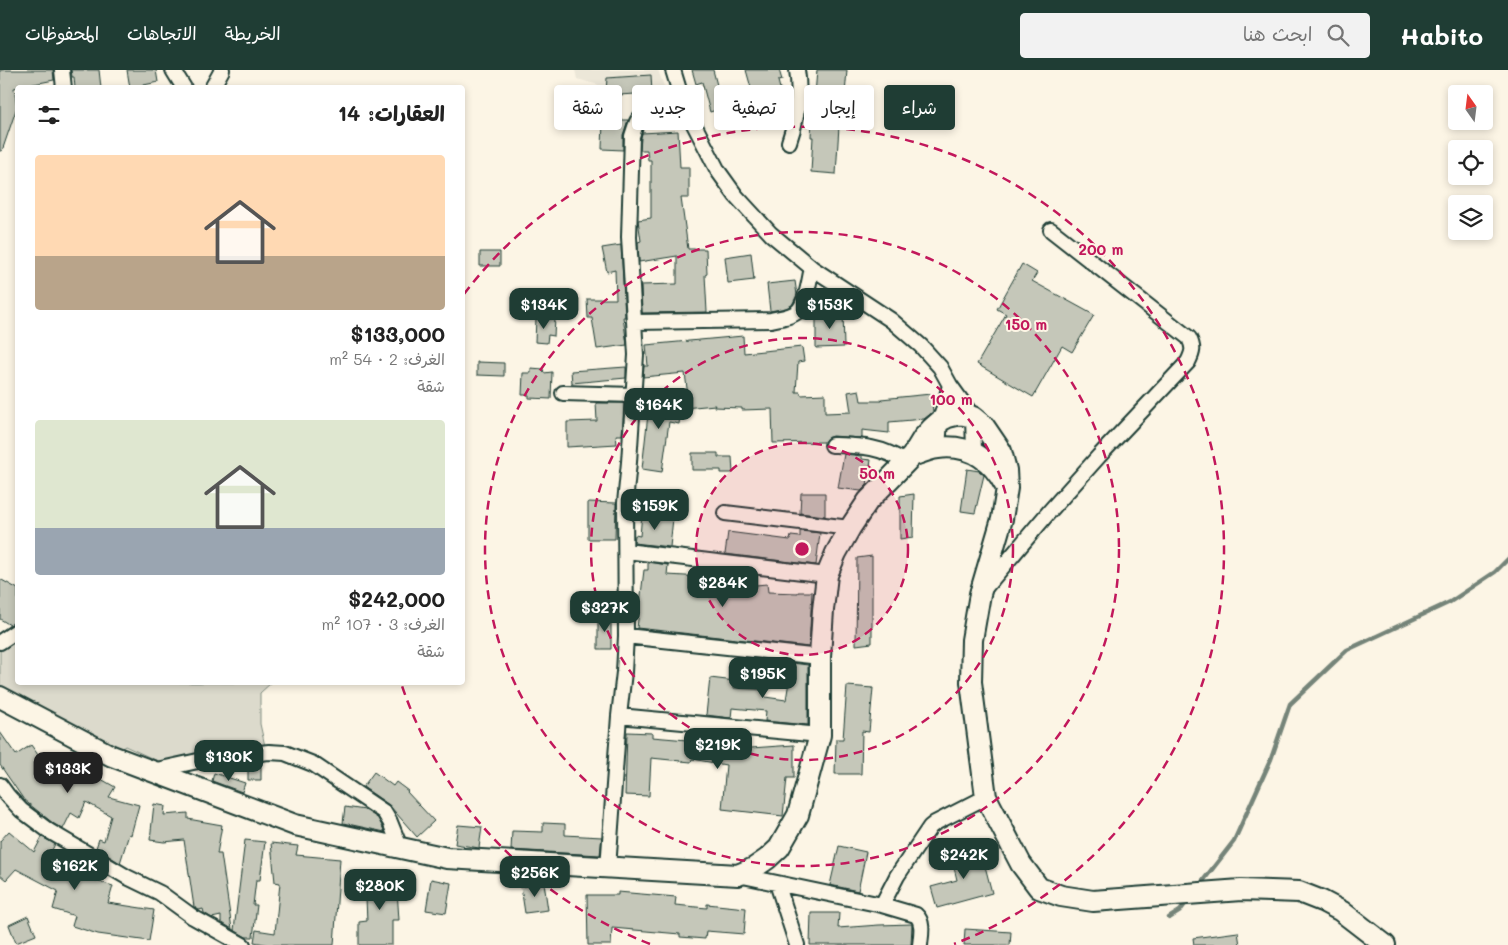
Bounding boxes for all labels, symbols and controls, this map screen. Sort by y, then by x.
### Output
search box [1020,13,1370,58]
text: Habito [1400,20,1483,51]
text: المحفوظات [25,21,99,45]
text: الاتجاهات [127,21,197,45]
text: الخريطة [225,21,281,45]
text: ابحث هنا [1243,21,1312,46]
icon: search [1324,21,1352,49]
chip: شقة [554,85,622,130]
chip: جديد [632,85,704,130]
chip: تصفية [714,85,794,130]
chip: إيجار [804,85,874,130]
chip: شراء [884,85,955,130]
north arrow [1448,85,1492,130]
map controls [1448,85,1493,240]
text: العقارات: 14 [338,99,445,126]
icon: filters [35,101,63,129]
button: locate [1448,140,1493,185]
icon: home [195,187,285,277]
button: layers [1448,195,1493,240]
text: 200 m [1079,239,1124,259]
pin: $134K [509,288,579,330]
pin: $153K [795,288,865,330]
text: $134K [520,293,568,314]
text: $153K [807,293,853,314]
text: 150 m [1005,314,1047,334]
text: $133,000 [351,320,445,347]
text: الغرف: 2 · 54 m² [329,348,445,369]
text: شقة [417,375,445,396]
pin: $164K [624,388,694,430]
text: 100 m [929,389,973,409]
text: $164K [635,393,683,414]
icon: home [195,452,285,542]
text: 50 m [859,463,895,483]
pin: $159K [620,488,690,531]
text: $159K [632,494,678,515]
centre of rings [793,540,811,558]
pin: $284K [688,566,758,608]
text: $284K [698,571,748,592]
text: $242,000 [348,585,445,612]
pin: $327K [570,590,640,633]
text: $327K [581,596,629,617]
text: الغرف: 3 · 107 m² [322,613,445,634]
text: شقة [417,640,445,661]
pin: $195K [728,656,798,699]
text: $195K [740,662,786,683]
pin: $219K [683,728,753,770]
text: $219K [695,733,741,754]
pin: $130K [194,740,264,782]
text: $130K [205,745,253,766]
pin: $133K [33,752,103,794]
text: $133K [45,757,91,778]
pin: $242K [929,838,999,880]
text: $242K [940,843,988,864]
pin: $162K [40,848,110,891]
text: $162K [52,854,98,875]
pin: $256K [500,856,570,898]
text: $256K [511,861,559,882]
pin: $280K [345,868,415,911]
text: $280K [355,874,405,895]

